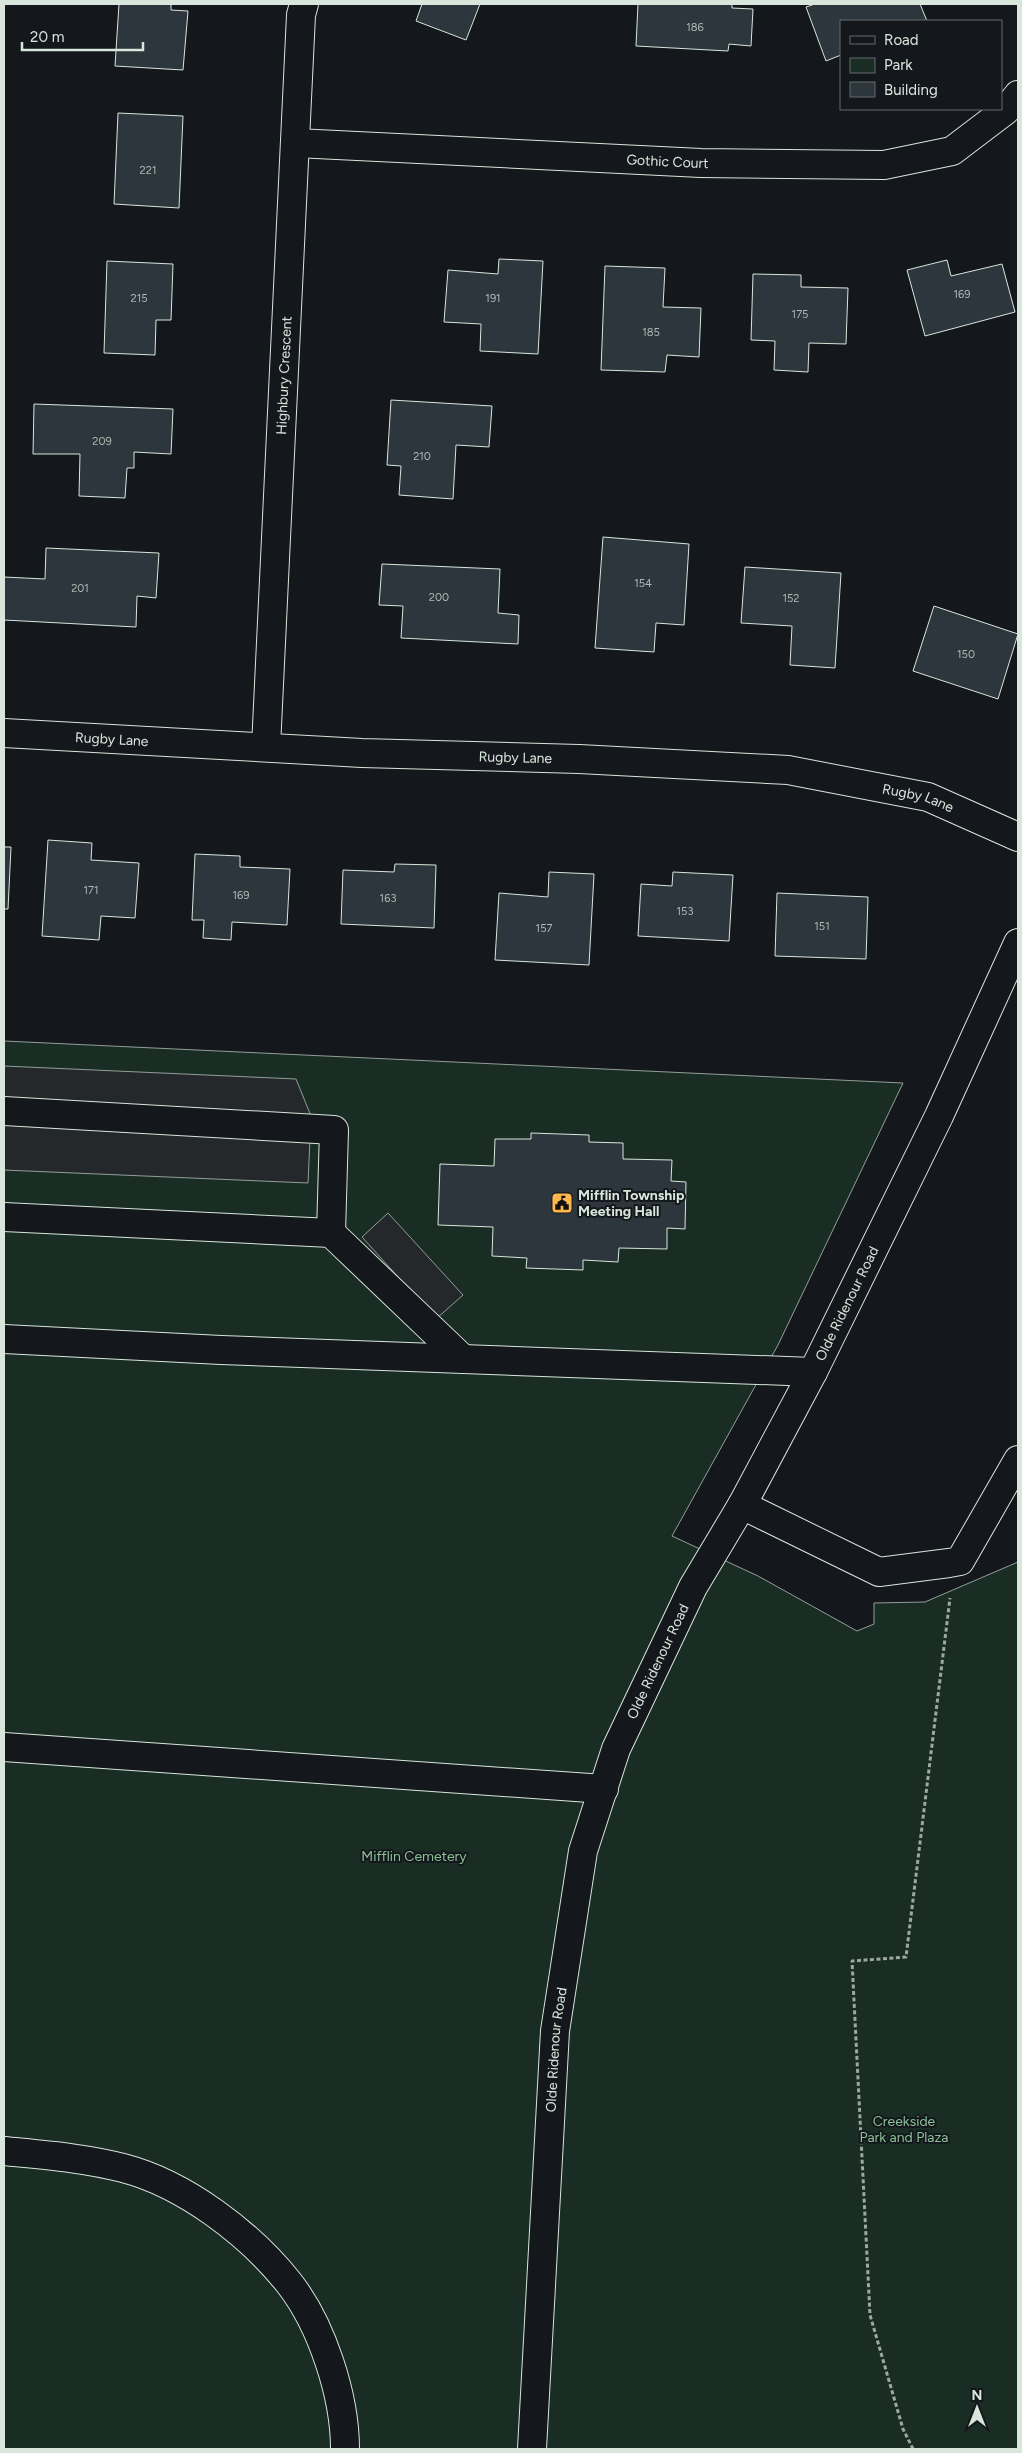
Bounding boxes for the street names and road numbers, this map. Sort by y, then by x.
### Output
street label: Gothic Court [626,151,709,172]
street label: Highbury Crescent [272,316,295,435]
street label: Rugby Lane [75,728,149,750]
street label: Rugby Lane [478,748,553,767]
street label: Rugby Lane [881,780,957,816]
street label: Olde Ridenour Road [811,1243,882,1364]
street label: Olde Ridenour Road [623,1601,692,1722]
street label: Olde Ridenour Road [542,1986,570,2113]

